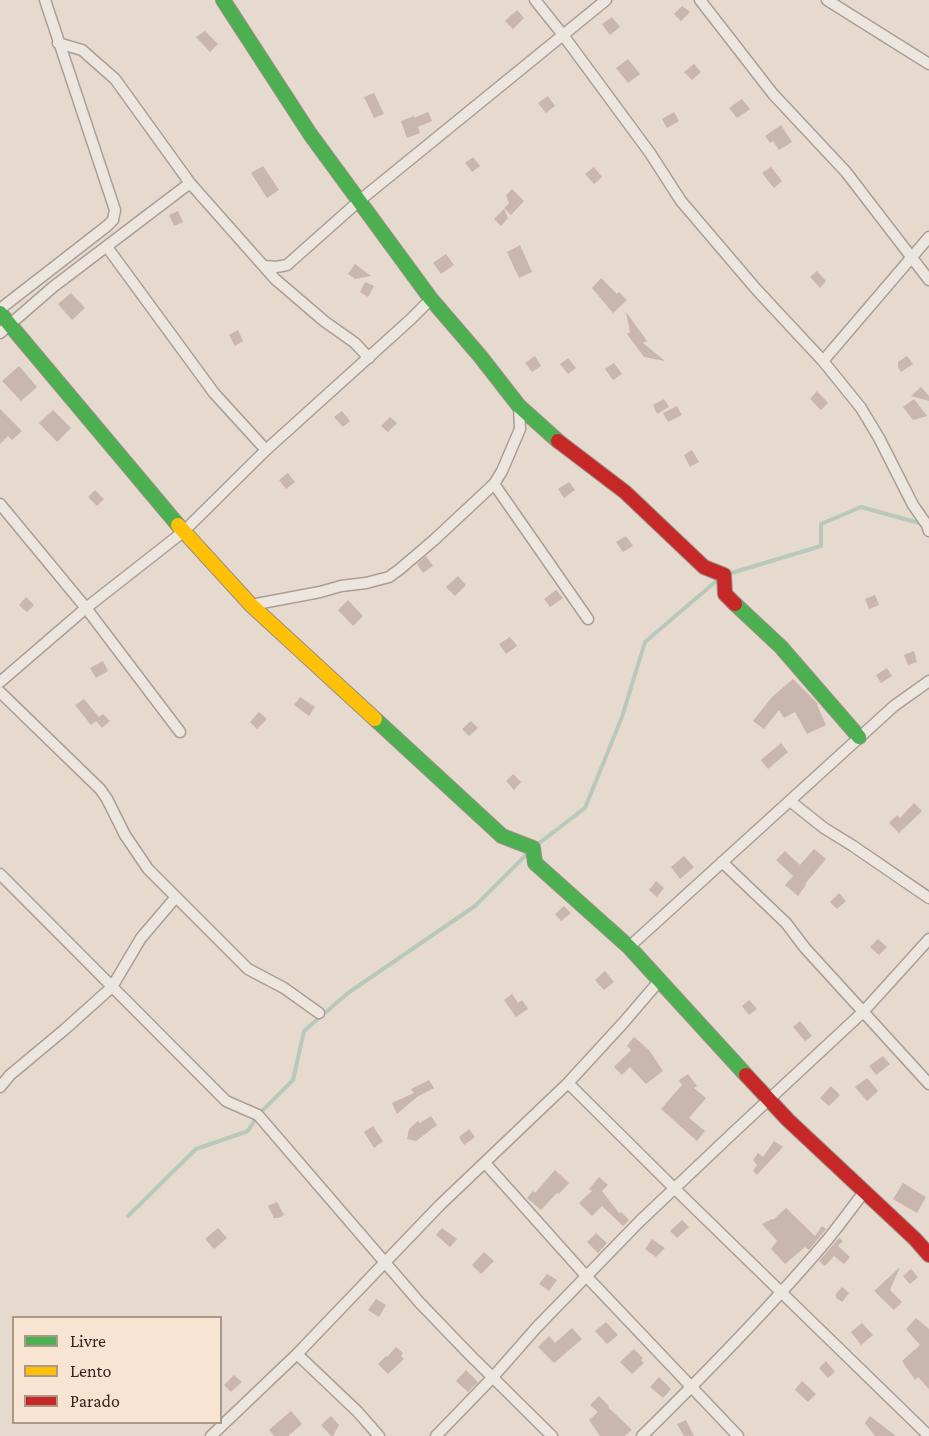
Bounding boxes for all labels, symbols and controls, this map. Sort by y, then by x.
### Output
legend [12,1316,222,1424]
text: Livre [70,1331,106,1351]
text: Lento [70,1361,111,1381]
text: Parado [70,1391,120,1411]

